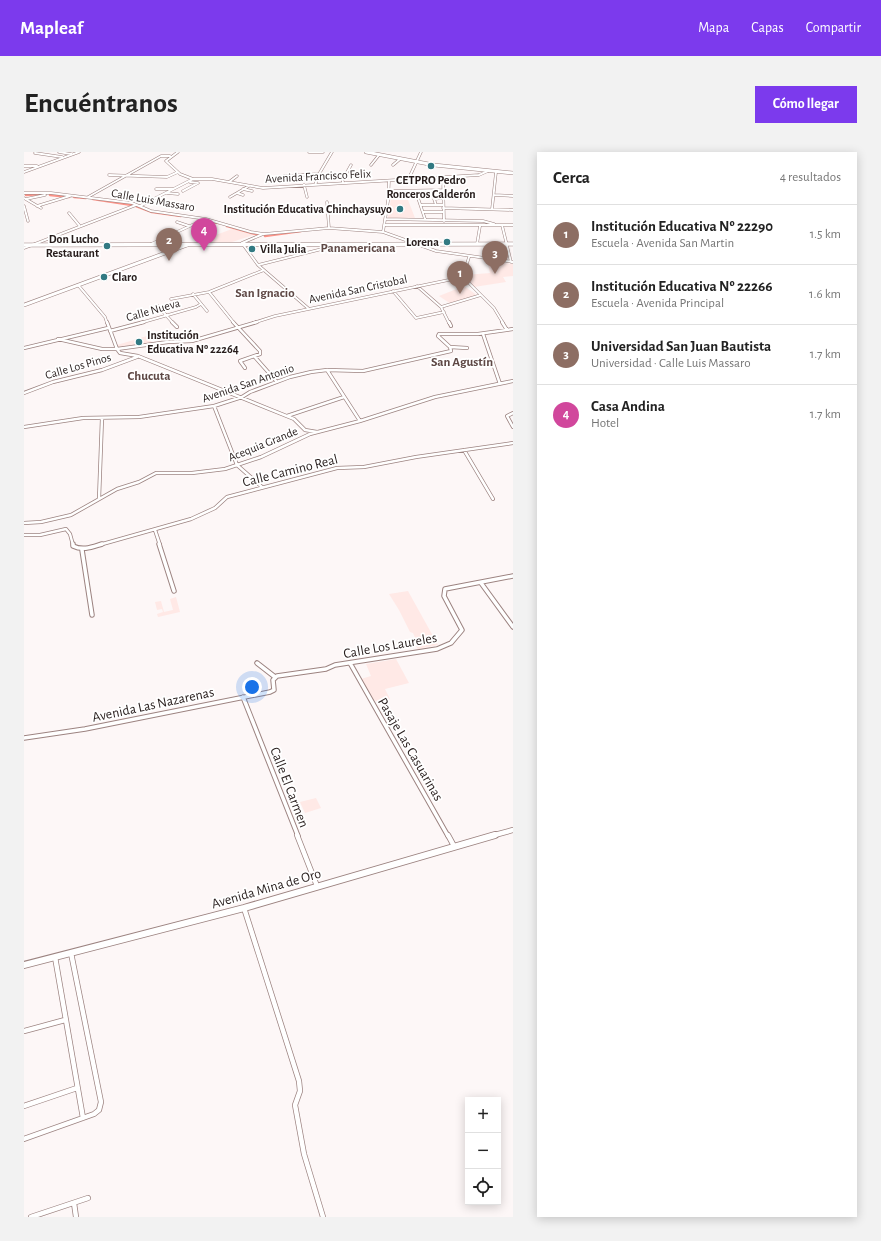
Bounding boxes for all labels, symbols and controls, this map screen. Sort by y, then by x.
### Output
text: Mapleaf [20,19,83,38]
text: Mapa [698,21,729,35]
text: Capas [751,21,784,35]
text: Compartir [806,21,861,35]
button: Cómo llegar [755,86,857,123]
text: Encuéntranos [24,90,178,118]
marker: CETPRO Pedro Ronceros Calderón [426,161,436,171]
street label: Avenida Francisco Felix [265,167,371,185]
text: Cerca [553,169,590,186]
text: 4 resultados [780,171,841,184]
place label: CETPRO Pedro Ronceros Calderón [386,174,476,200]
street label: Calle Luis Massaro [110,187,196,213]
place label: Institución Educativa Chinchaysuyo [224,203,392,216]
marker: Institución Educativa Chinchaysuyo [395,204,405,214]
pin: 4 [191,218,217,251]
text: Institución Educativa Nº 22290 [591,219,773,234]
pin: 2 [156,228,182,261]
text: 1 [564,228,568,241]
text: 1.5 km [810,228,841,241]
place label: Don Lucho Restaurant [46,233,99,259]
place label: Lorena [406,236,439,248]
marker: Lorena [442,237,452,247]
text: Escuela · Avenida San Martin [591,237,734,250]
marker: Don Lucho Restaurant [102,241,112,251]
pin: 3 [482,241,508,274]
district label: Panamericana [321,242,395,255]
place label: Villa Julia [260,243,307,255]
marker: Villa Julia [247,244,257,254]
pin: 1 [447,261,473,294]
place label: Claro [112,271,137,283]
marker: Claro [99,272,109,282]
street label: Avenida San Cristobal [308,273,408,305]
text: Institución Educativa Nº 22266 [591,279,773,294]
district label: San Ignacio [235,287,295,300]
text: 2 [563,288,569,301]
text: 1.6 km [809,288,841,301]
street label: Calle Nueva [125,296,182,323]
text: Escuela · Avenida Principal [591,297,724,310]
place label: Institución Educativa Nº 22264 [147,329,239,355]
marker: Institución Educativa Nº 22264 [134,337,144,347]
text: Universidad San Juan Bautista [591,339,771,354]
text: 3 [563,348,569,361]
text: 1.7 km [810,348,841,361]
street label: Calle Los Pinos [44,351,112,381]
district label: San Agustín [431,356,493,369]
text: Universidad · Calle Luis Massaro [591,357,751,370]
street label: Avenida San Antonio [200,362,296,404]
district label: Chucuta [128,370,170,383]
text: Casa Andina [591,399,665,414]
text: 4 [563,408,569,421]
text: 1.7 km [810,408,841,421]
text: Hotel [591,417,619,430]
street label: Acequia Grande [227,425,299,463]
street label: Calle Camino Real [241,452,339,490]
street label: Calle Los Laureles [342,631,438,661]
your location [242,677,262,697]
street label: Avenida Las Nazarenas [91,685,215,725]
street label: Pasaje Las Casuarinas [375,696,445,803]
street label: Calle El Carmen [267,745,311,830]
street label: Avenida Mina de Oro [210,867,323,911]
map controls [465,1097,501,1205]
button: + [465,1097,501,1133]
button: − [465,1133,501,1169]
button: locate [465,1169,501,1205]

